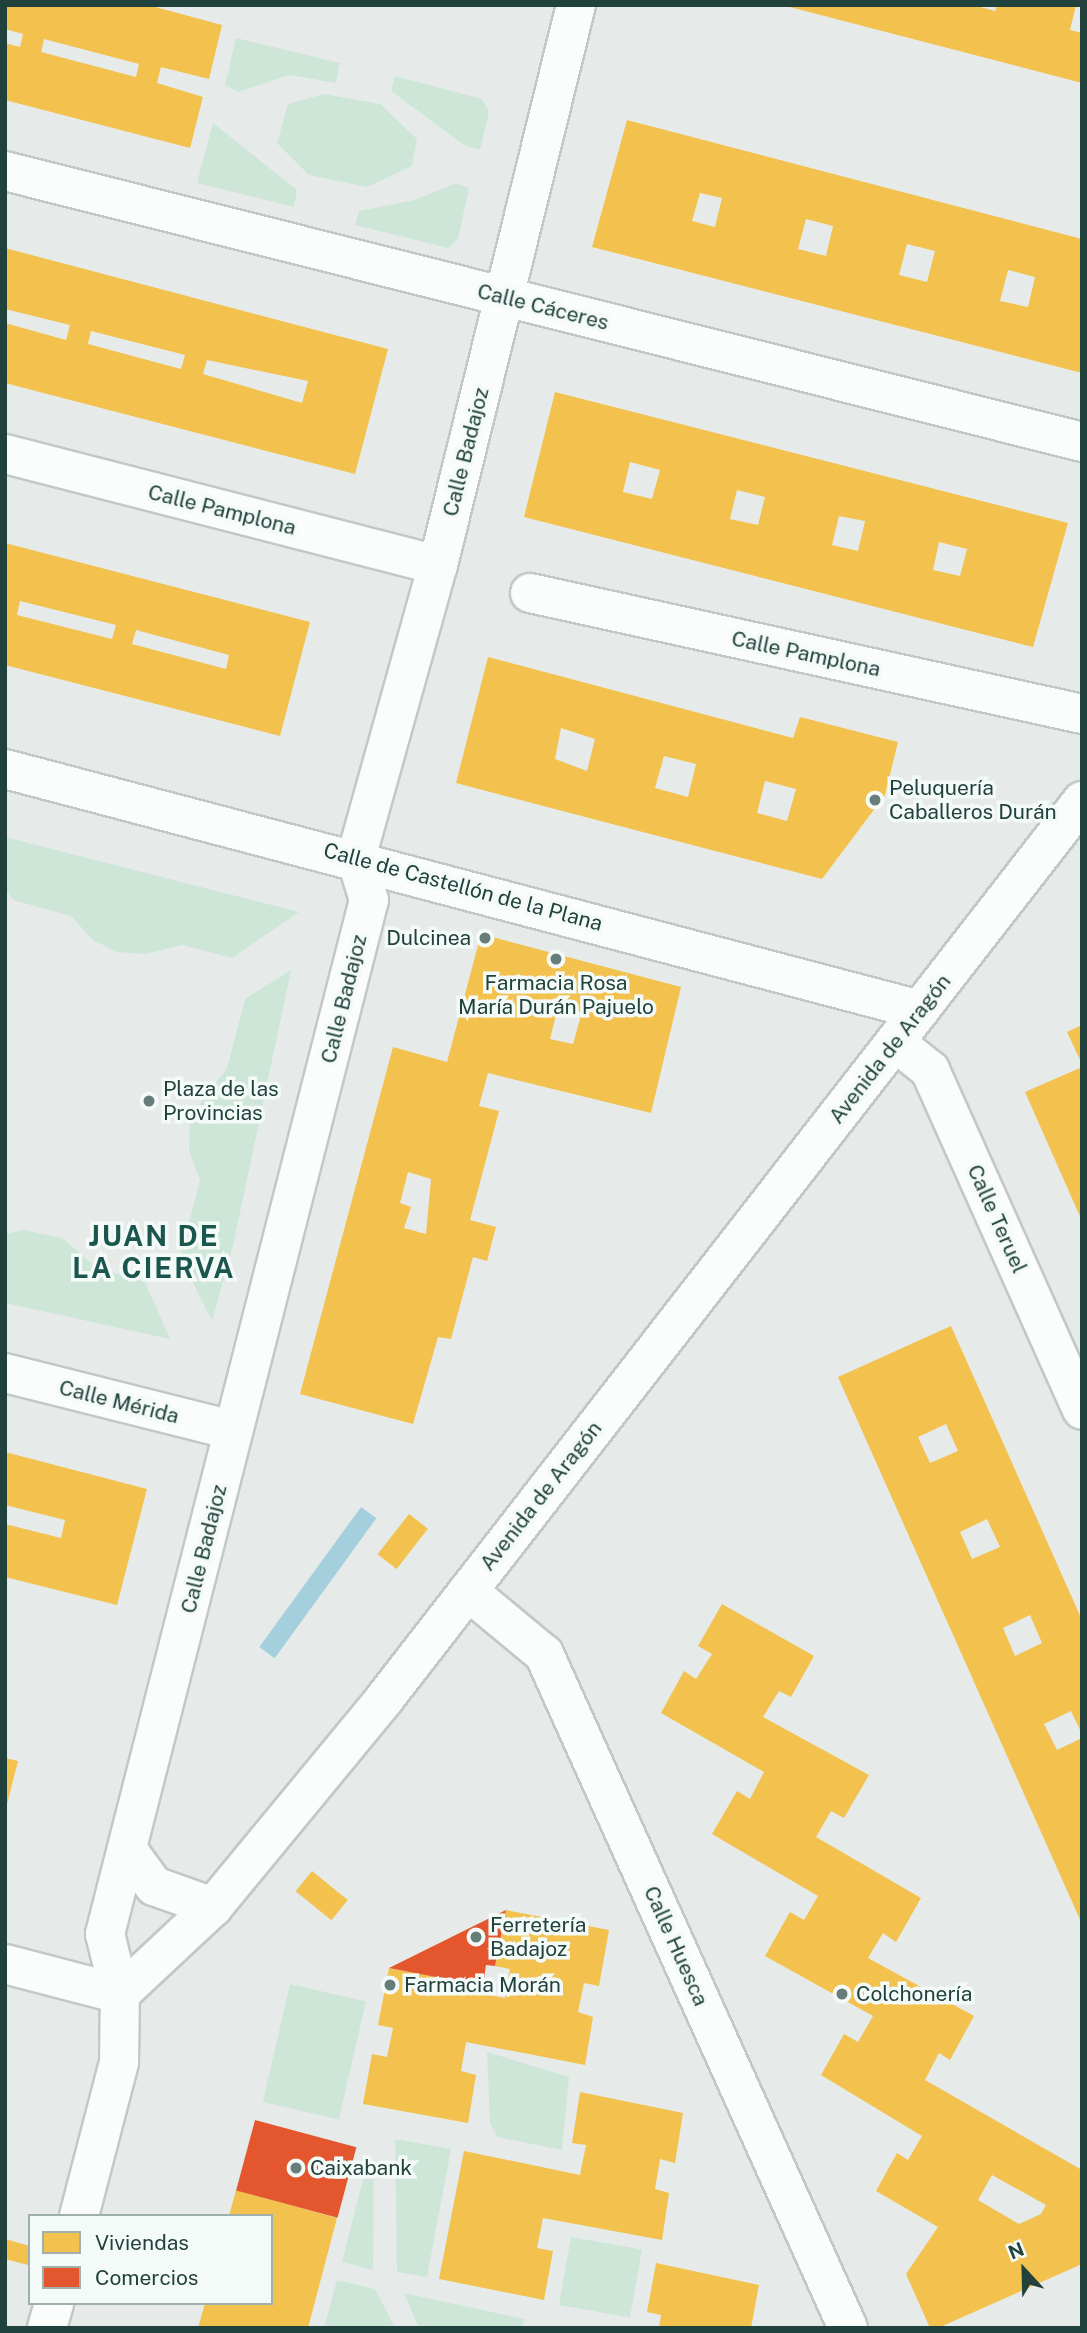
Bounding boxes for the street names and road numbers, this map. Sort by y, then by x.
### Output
street label: Calle Cáceres [475,279,611,335]
street label: Calle Badajoz [438,385,494,519]
street label: Calle Pamplona [145,479,299,541]
street label: Calle Pamplona [729,626,883,682]
street label: Calle de Castellón de la Plana [320,837,606,937]
street label: Calle Badajoz [316,932,372,1066]
street label: Avenida de Aragón [824,969,956,1129]
street label: Calle Teruel [962,1161,1032,1277]
street label: Calle Mérida [56,1375,182,1429]
street label: Avenida de Aragón [475,1416,607,1576]
street label: Calle Badajoz [176,1482,232,1616]
street label: Calle Huesca [638,1882,714,2010]

